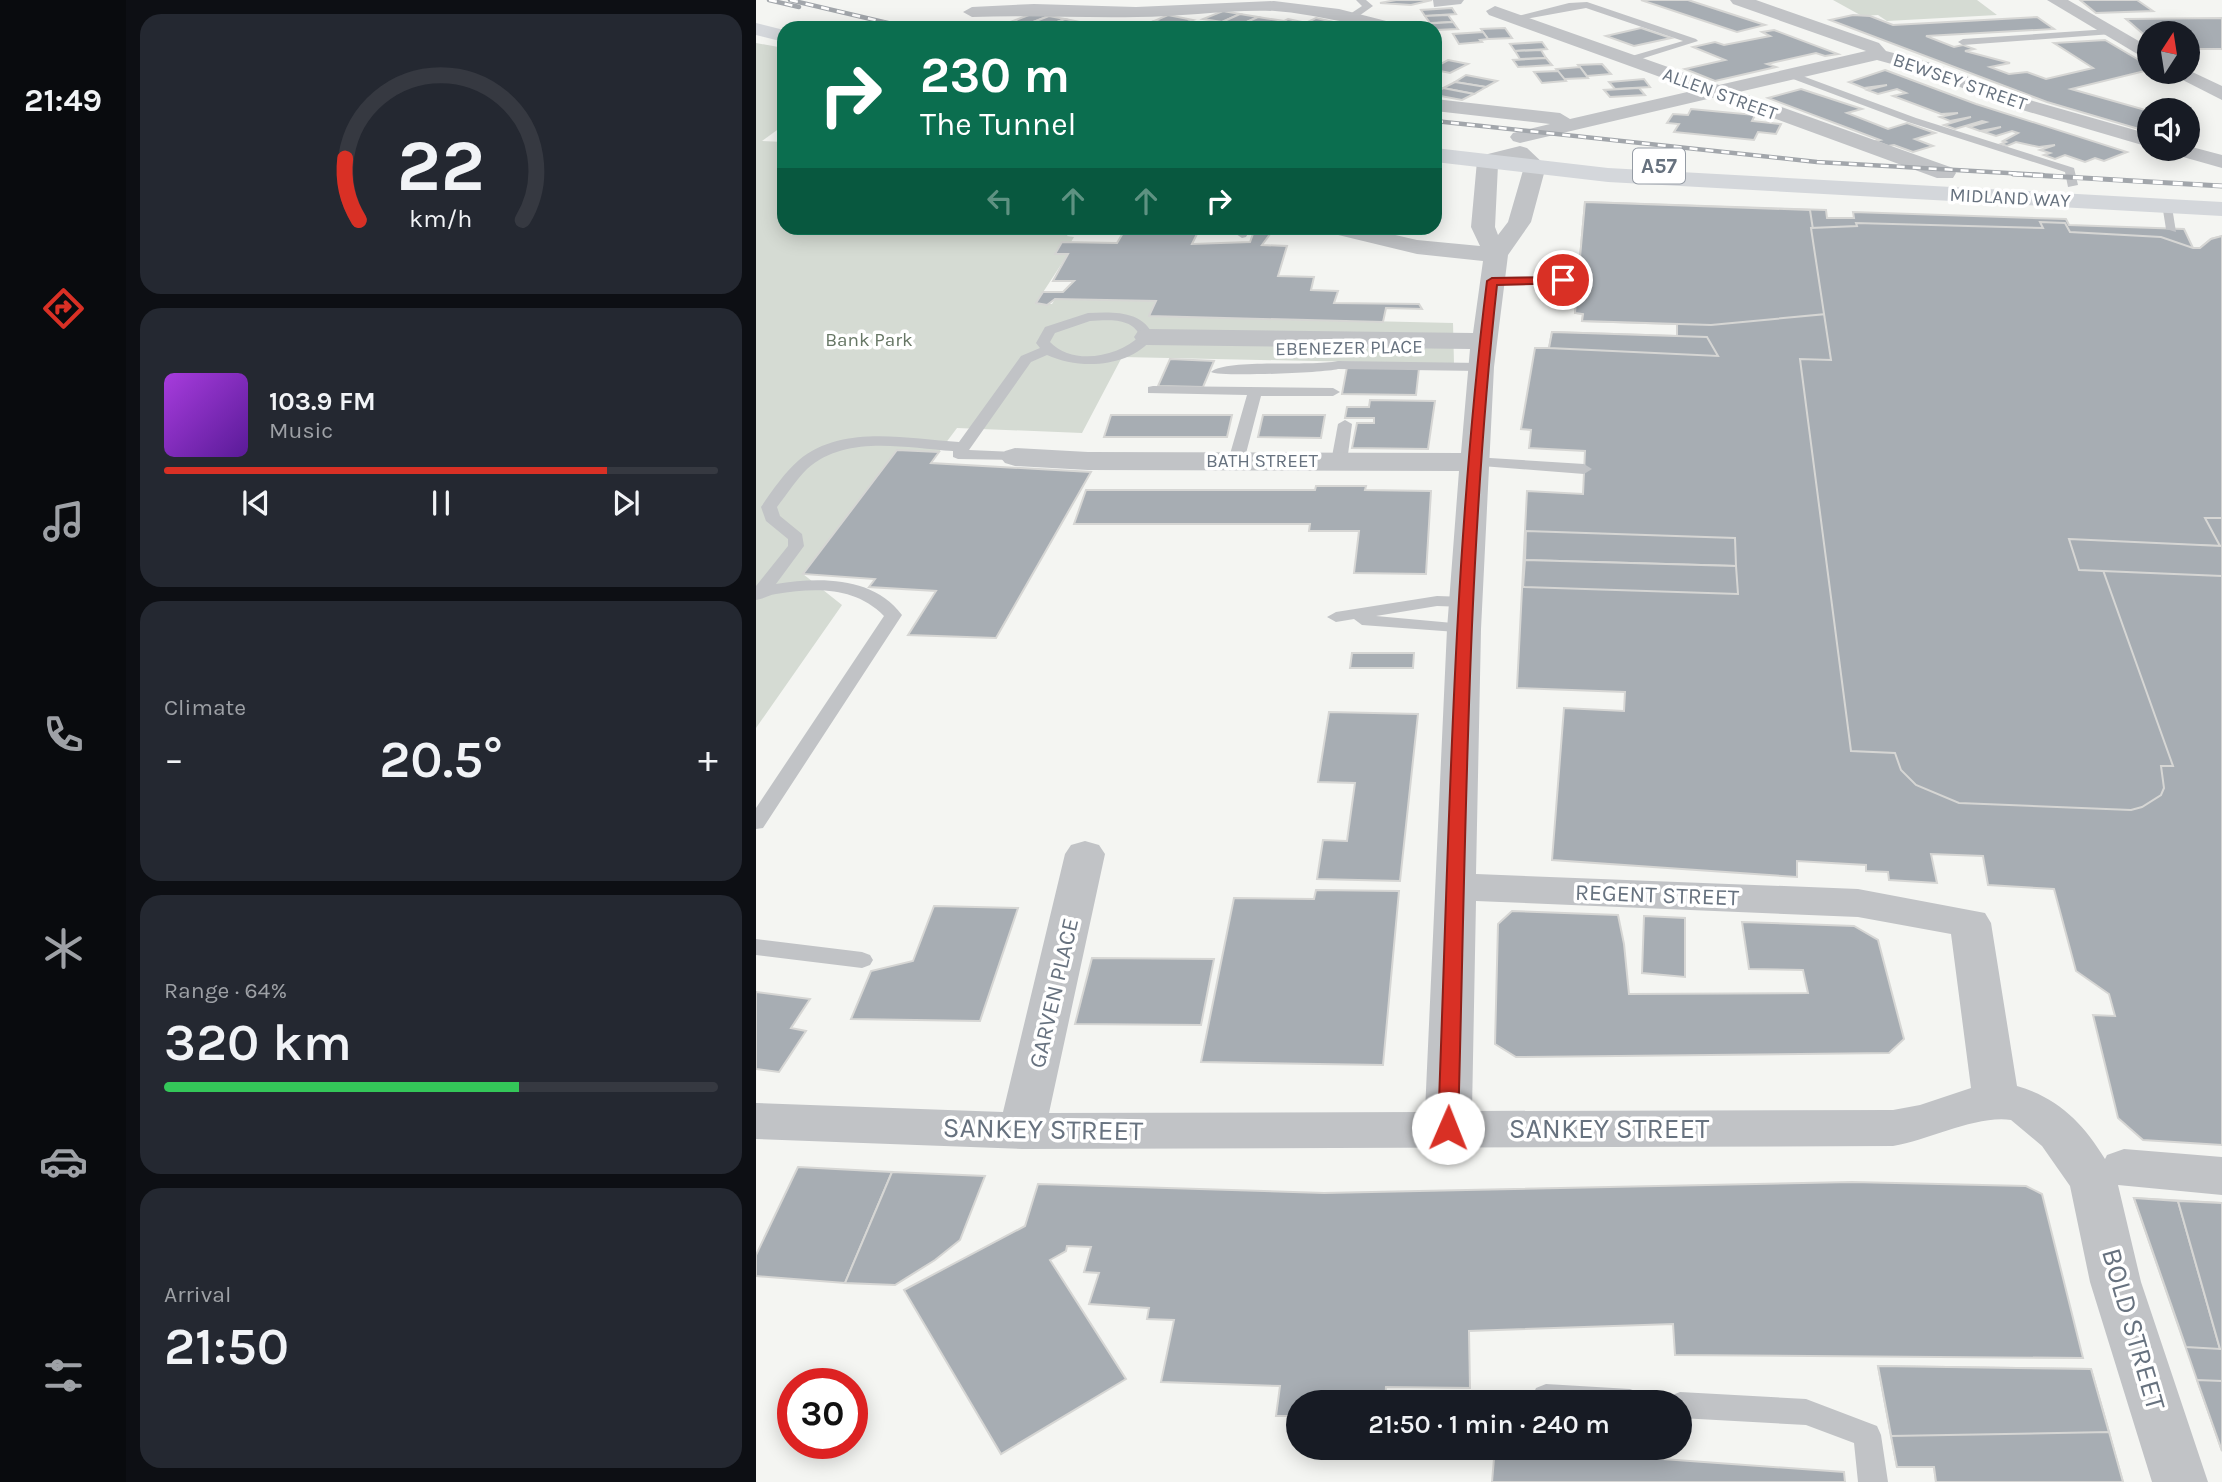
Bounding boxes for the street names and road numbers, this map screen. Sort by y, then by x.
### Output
street label: BEWSEY STREET [1890,49,2030,115]
street label: ALLEN STREET [1660,63,1781,125]
road number: A57 [1633,148,1685,184]
street label: MIDLAND WAY [1949,184,2072,212]
street label: EBENEZER PLACE [1275,336,1423,360]
street label: BATH STREET [1206,450,1319,472]
street label: REGENT STREET [1574,879,1740,911]
street label: GARVEN PLACE [1024,915,1084,1071]
street label: SANKEY STREET [942,1111,1144,1147]
street label: SANKEY STREET [1509,1112,1709,1145]
street label: BOLD STREET [2095,1244,2173,1414]

